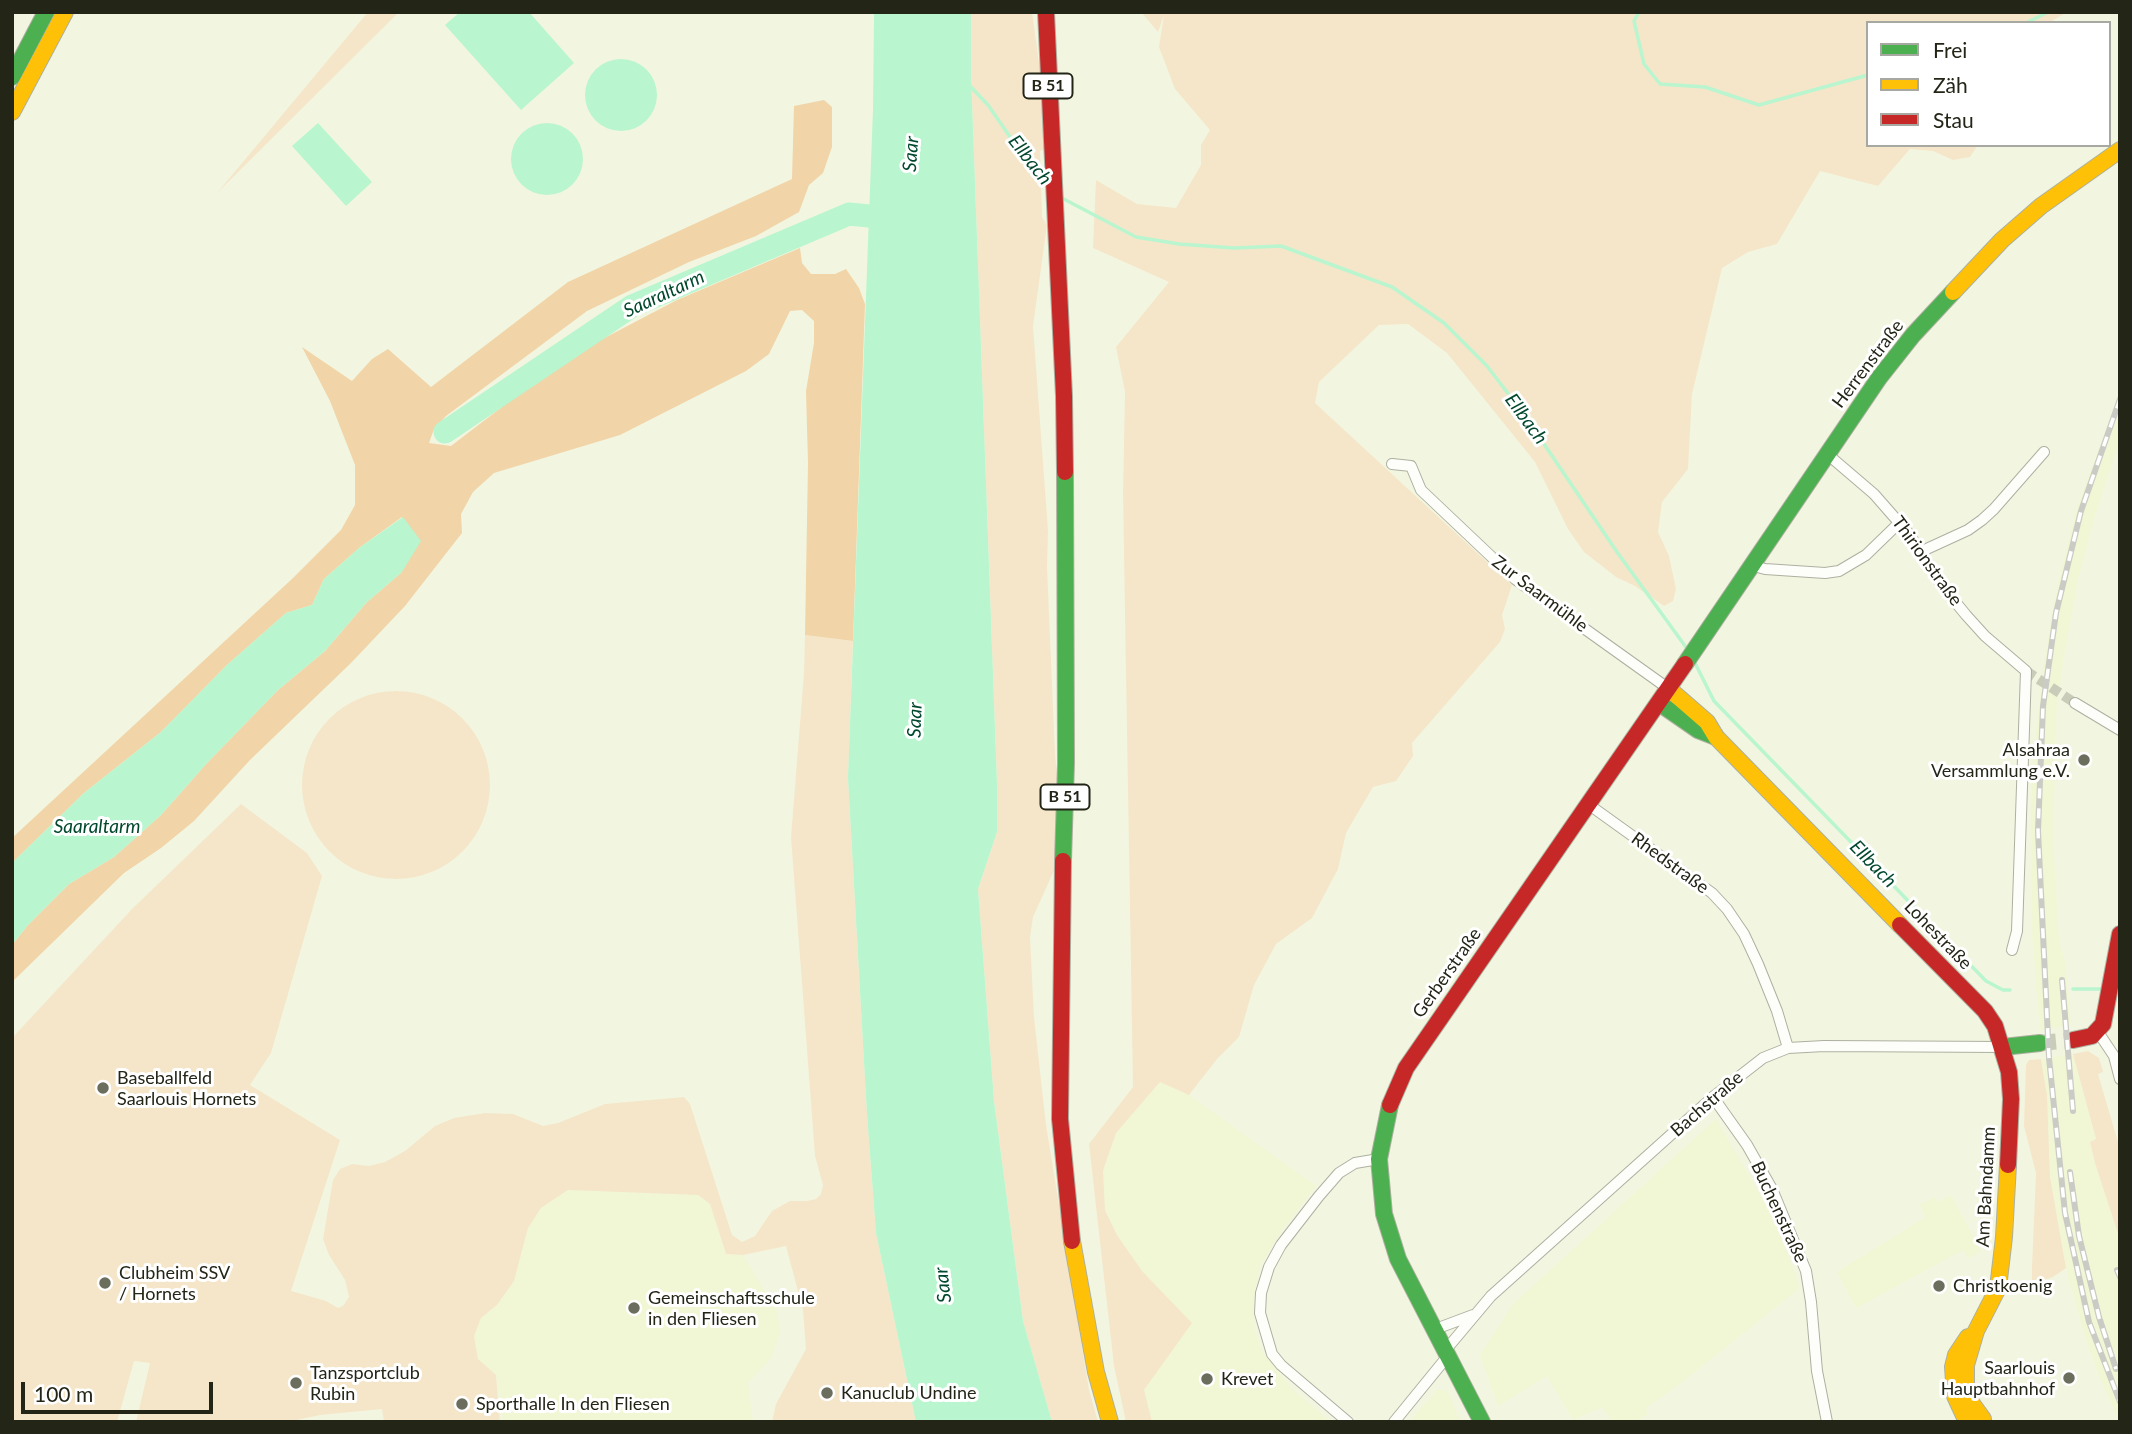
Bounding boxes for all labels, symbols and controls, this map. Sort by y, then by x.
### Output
legend [1866,21,2111,147]
text: Frei [1933,37,1967,62]
text: Zäh [1933,72,1968,97]
road number: B 51 [1024,74,1072,99]
text: Stau [1933,107,1974,132]
water label: Ellbach [1003,130,1057,190]
water label: Saar [898,135,924,173]
water label: Saaraltarm [620,265,708,323]
street label: Herrenstraße [1828,316,1908,412]
water label: Ellbach [1500,389,1552,449]
street label: Thirionstraße [1887,512,1967,610]
street label: Zur Saarmühle [1488,551,1592,637]
water label: Saar [903,702,927,738]
place label: Alsahraa Versammlung e.V. [1931,739,2070,782]
marker: Alsahraa Versammlung e.V. [2076,752,2092,768]
road number: B 51 [1040,784,1090,810]
water label: Saaraltarm [54,816,140,838]
street label: Rhedstraße [1627,828,1713,898]
water label: Ellbach [1845,836,1901,892]
street label: Lohestraße [1900,896,1976,974]
street label: Gerberstraße [1408,924,1486,1022]
place label: Baseballfeld Saarlouis Hornets [117,1067,256,1110]
street label: Bachstraße [1666,1067,1748,1141]
marker: Baseballfeld Saarlouis Hornets [95,1080,111,1096]
street label: Am Bahndamm [1972,1126,2000,1248]
street label: Buchenstraße [1746,1158,1812,1266]
place label: Clubheim SSV / Hornets [119,1262,230,1304]
water label: Saar [930,1266,956,1304]
marker: Clubheim SSV / Hornets [97,1275,113,1291]
place label: Christkoenig [1953,1275,2052,1297]
marker: Christkoenig [1931,1278,1947,1294]
place label: Gemeinschaftsschule in den Fliesen [648,1287,815,1330]
marker: Gemeinschaftsschule in den Fliesen [626,1300,642,1316]
place label: Saarlouis Hauptbahnhof [1941,1357,2055,1400]
place label: Tanzsportclub Rubin [310,1362,420,1404]
scale bar [24,1368,217,1412]
place label: Krevet [1221,1368,1273,1390]
marker: Saarlouis Hauptbahnhof [2061,1370,2077,1386]
marker: Krevet [1199,1371,1215,1387]
marker: Tanzsportclub Rubin [288,1375,304,1391]
text: 100 m [34,1381,93,1406]
place label: Kanuclub Undine [841,1382,976,1404]
marker: Kanuclub Undine [819,1385,835,1401]
place label: Sporthalle In den Fliesen [476,1393,670,1415]
marker: Sporthalle In den Fliesen [454,1396,470,1412]

